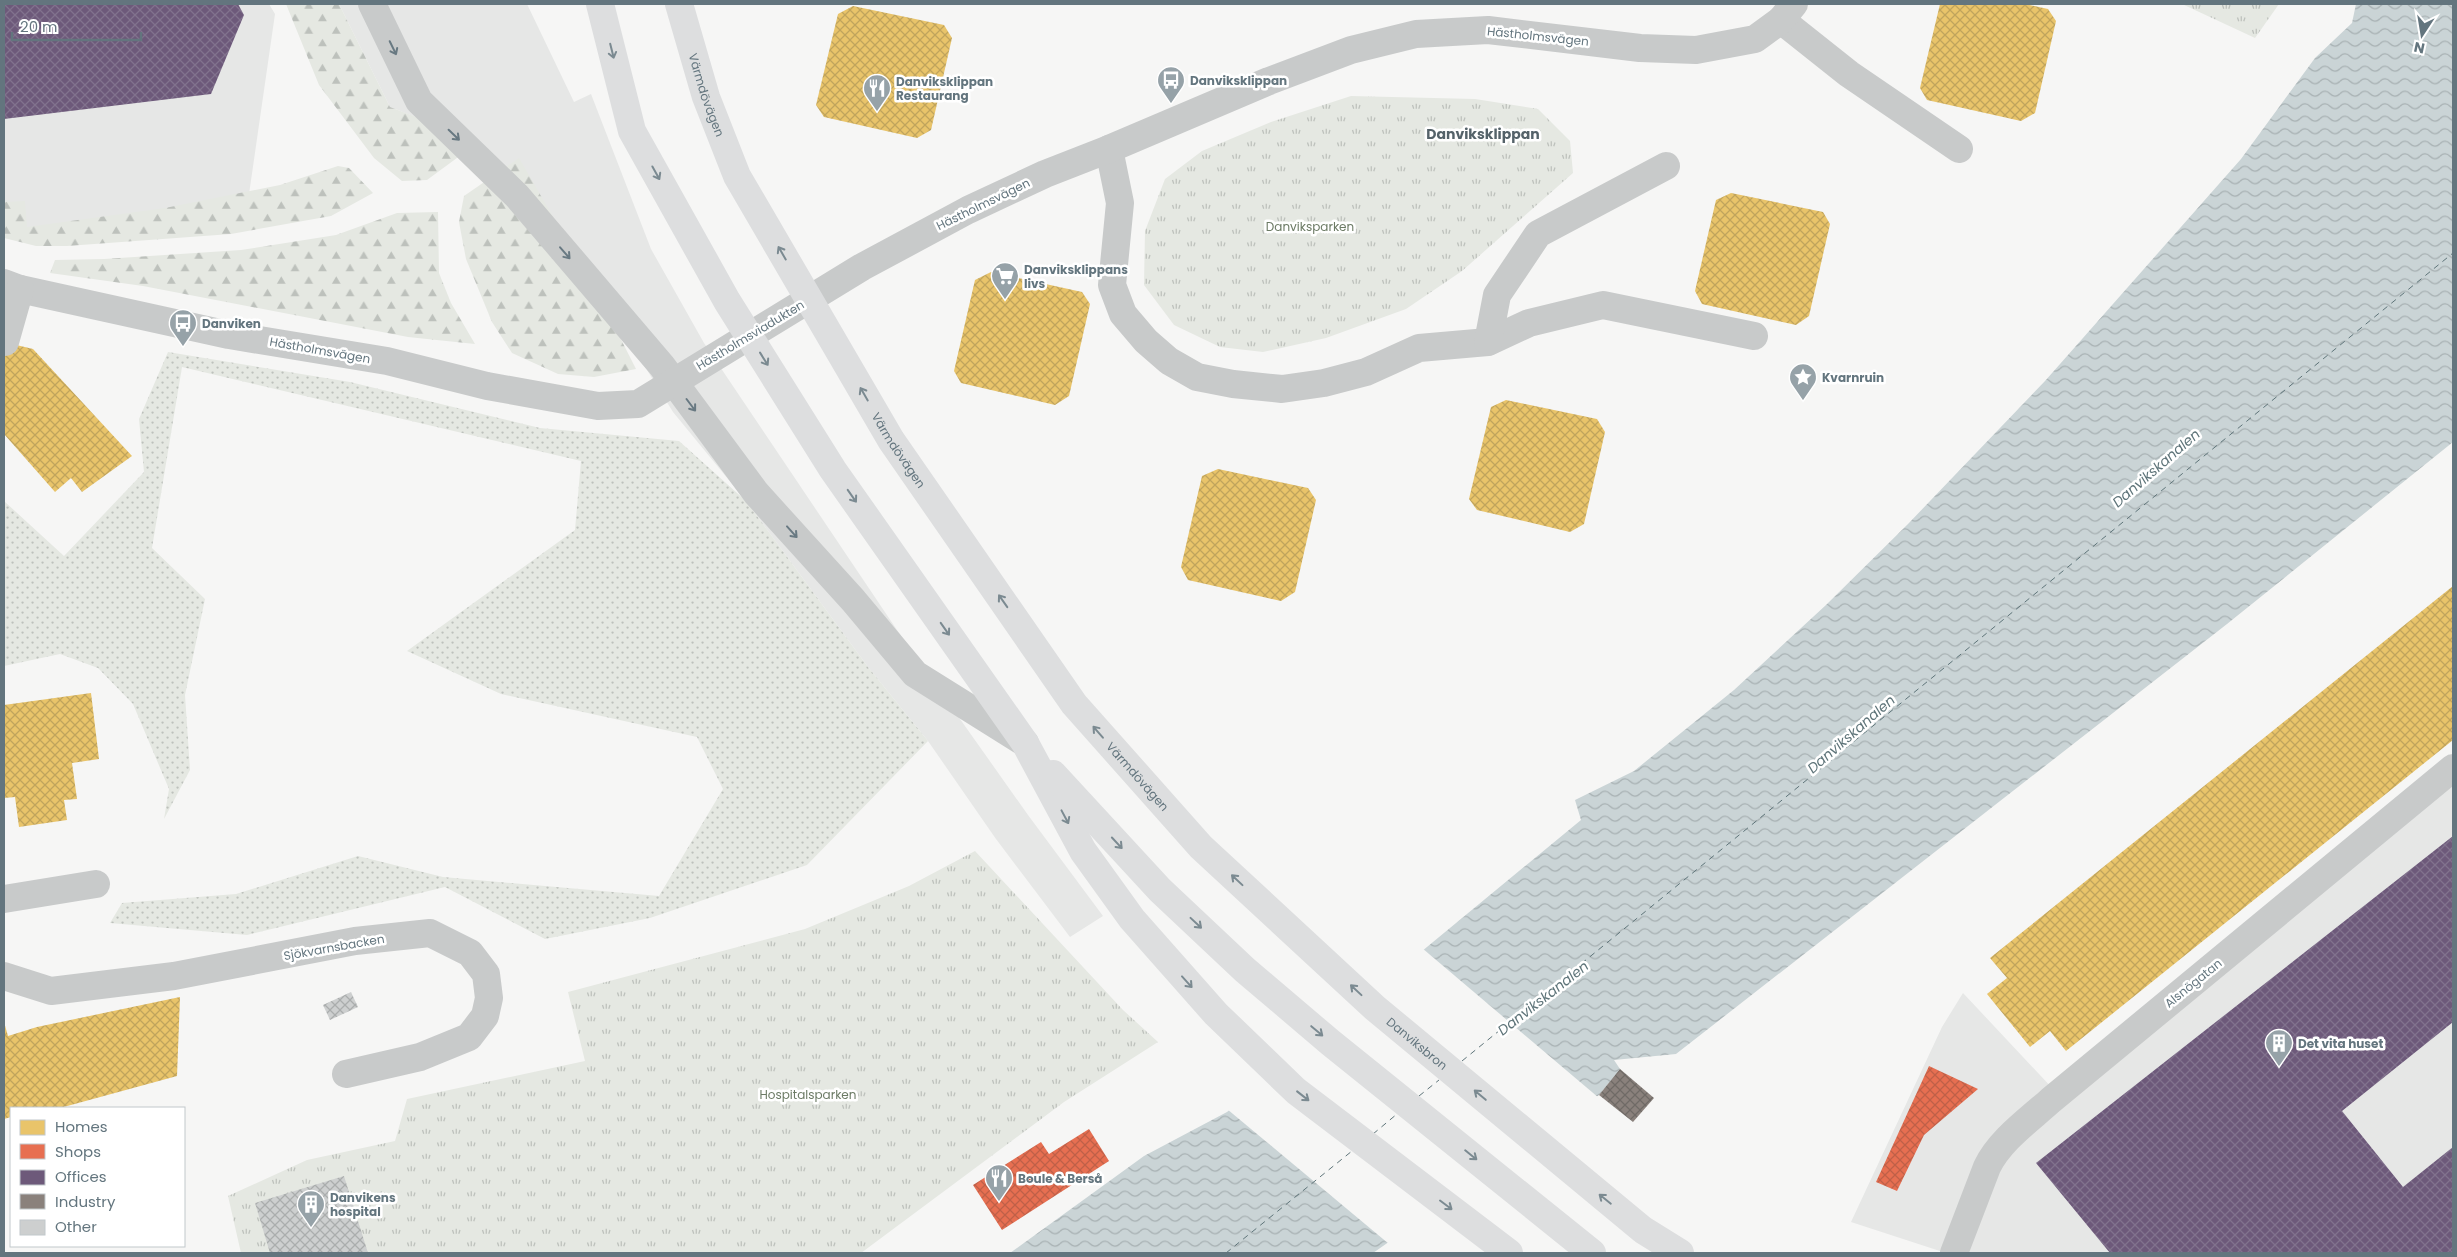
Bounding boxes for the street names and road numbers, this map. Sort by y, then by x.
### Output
street label: Hästholmsvägen [1486,22,1590,50]
street label: Värmdövägen [685,51,729,139]
street label: Hästholmsvägen [933,174,1033,234]
street label: Hästholmsviadukten [693,296,807,374]
street label: Hästholmsvägen [268,333,372,367]
street label: Värmdövägen [868,409,930,491]
street label: Värmdövägen [1103,738,1173,814]
street label: Sjökvarnsbacken [282,930,386,964]
street label: Alsnögatan [2161,955,2225,1011]
street label: Danviksbron [1383,1013,1452,1073]

